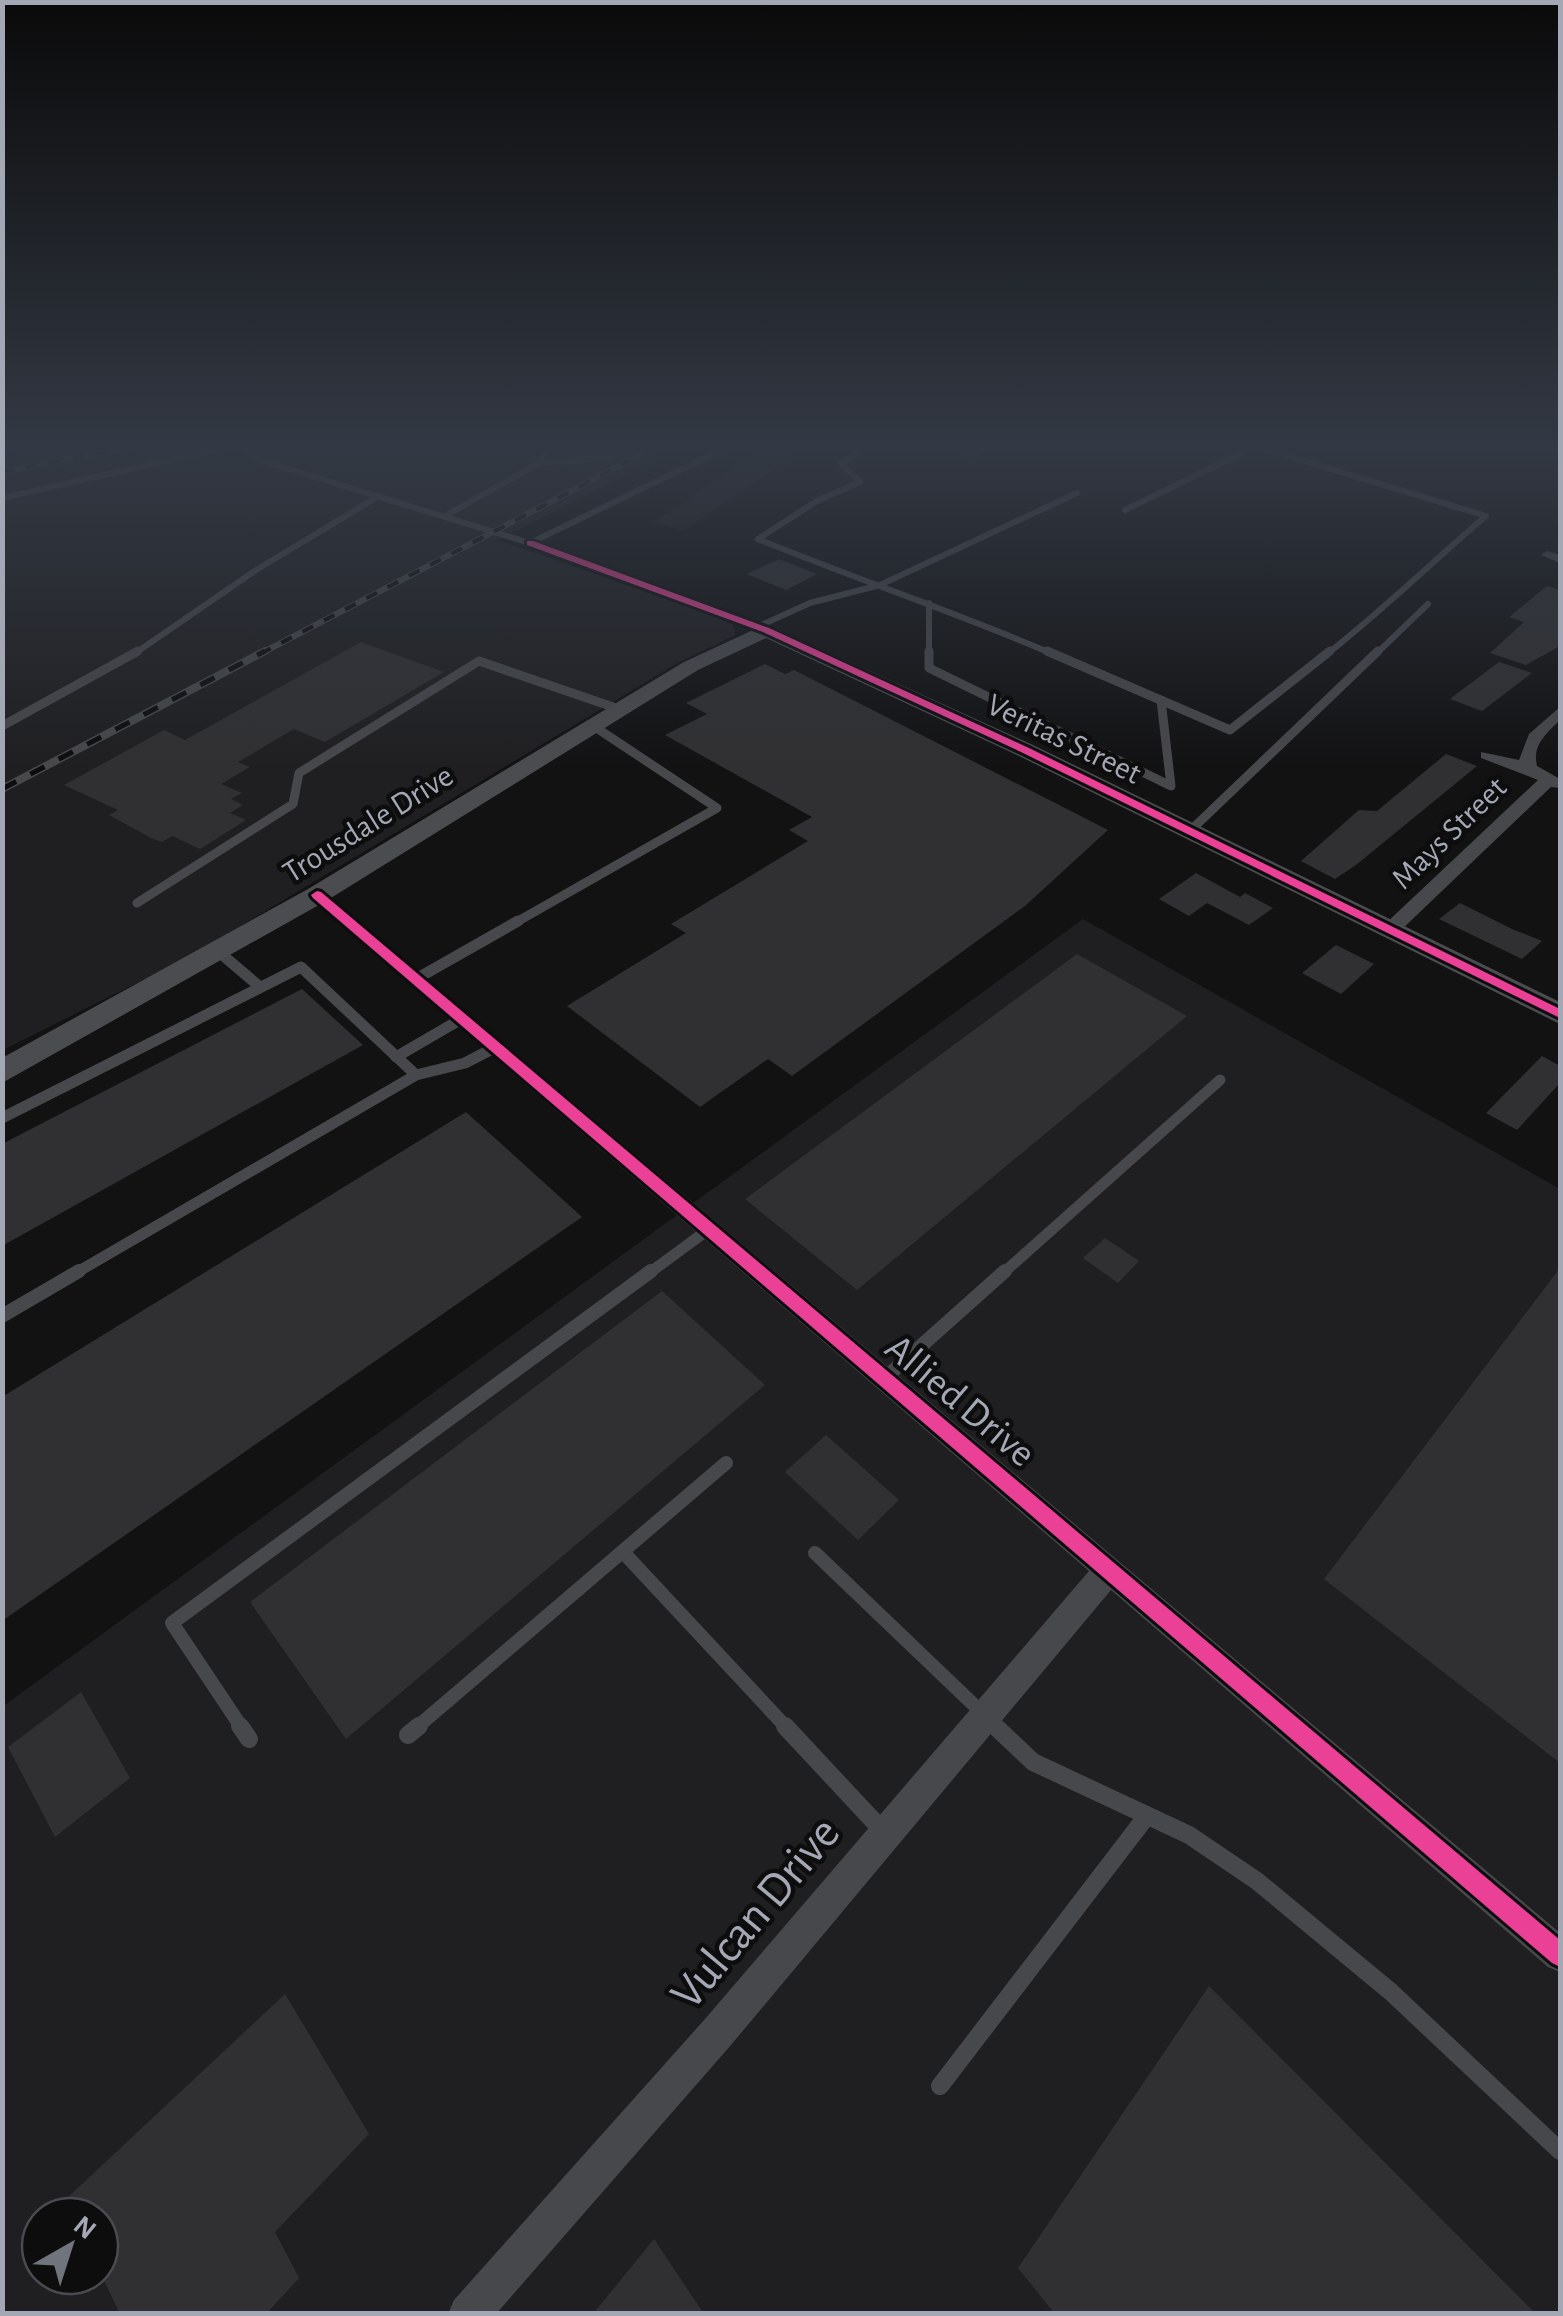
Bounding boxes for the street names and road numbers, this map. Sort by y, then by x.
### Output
street label: Veritas Street [982,688,1146,790]
street label: Trousdale Drive [277,759,459,889]
street label: Mays Street [1386,771,1512,895]
street label: Allied Drive [878,1327,1042,1475]
street label: Vulcan Drive [663,1809,849,2019]

